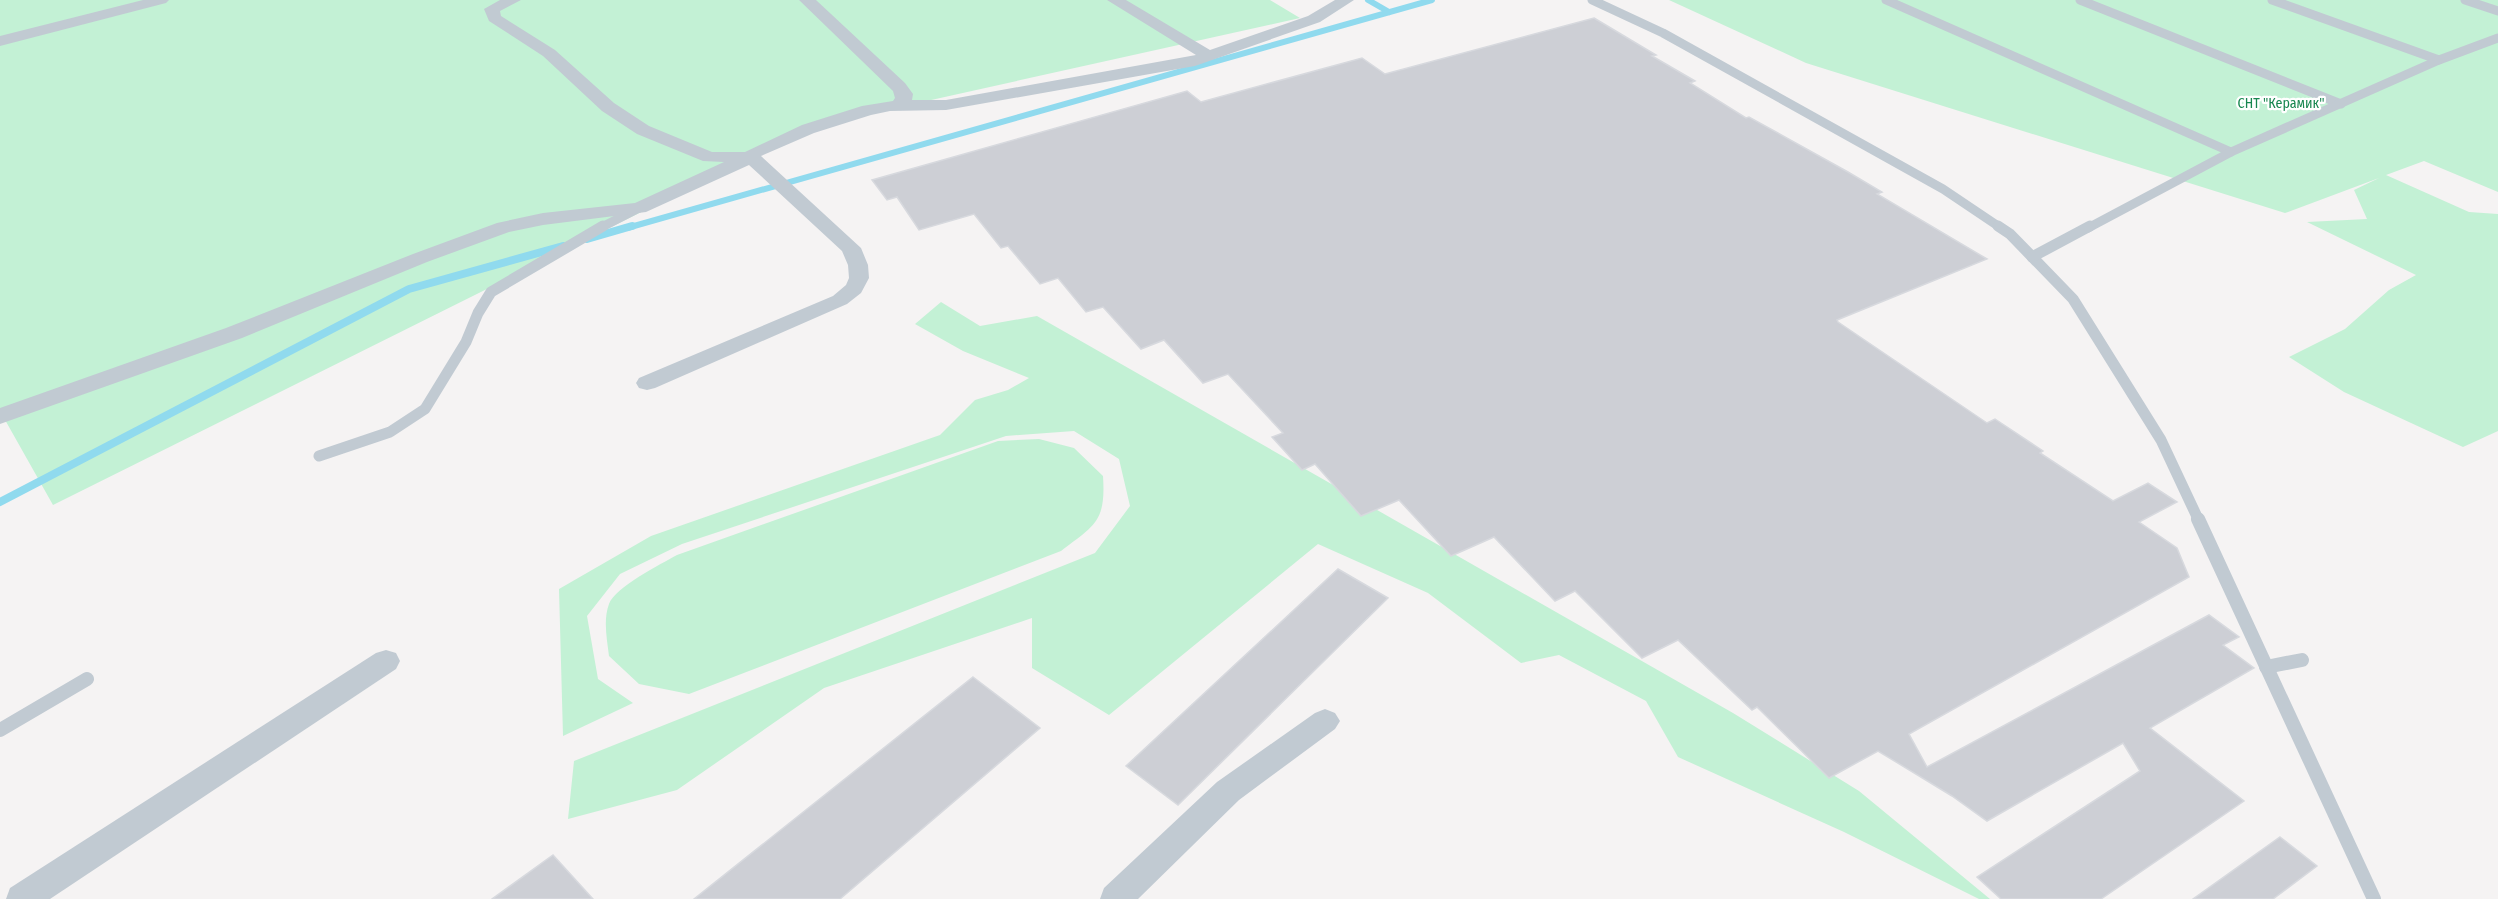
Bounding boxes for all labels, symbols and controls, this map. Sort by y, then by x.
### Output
park label: СНТ "Керамик" [2238,95,2324,112]

